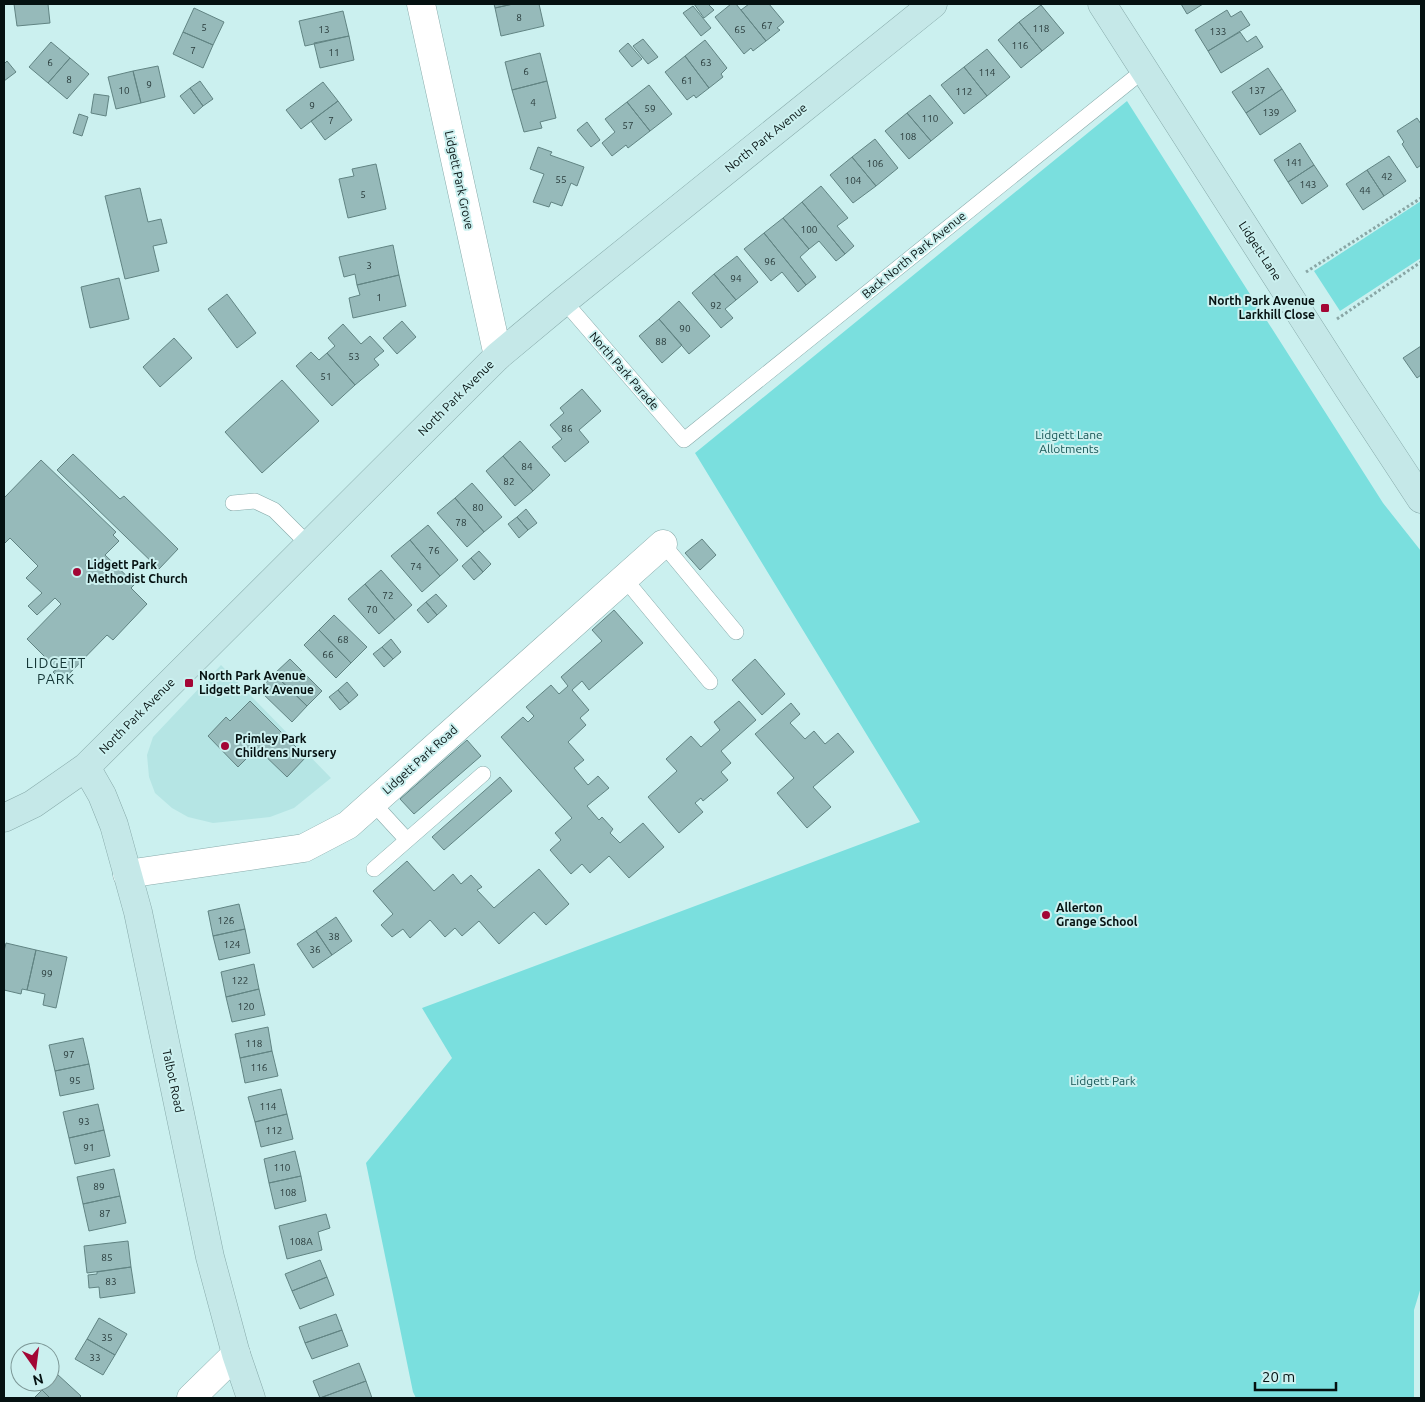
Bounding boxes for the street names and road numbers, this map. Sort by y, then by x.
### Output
street label: North Park Avenue [722,101,809,175]
street label: Lidgett Park Grove [443,129,476,230]
street label: Back North Park Avenue [859,209,968,300]
street label: Lidgett Lane [1237,219,1284,283]
street label: North Park Parade [587,329,662,412]
street label: North Park Avenue [415,357,496,438]
street label: North Park Avenue [96,675,177,756]
street label: Lidgett Park Road [380,723,460,797]
street label: Talbot Road [160,1048,187,1114]

